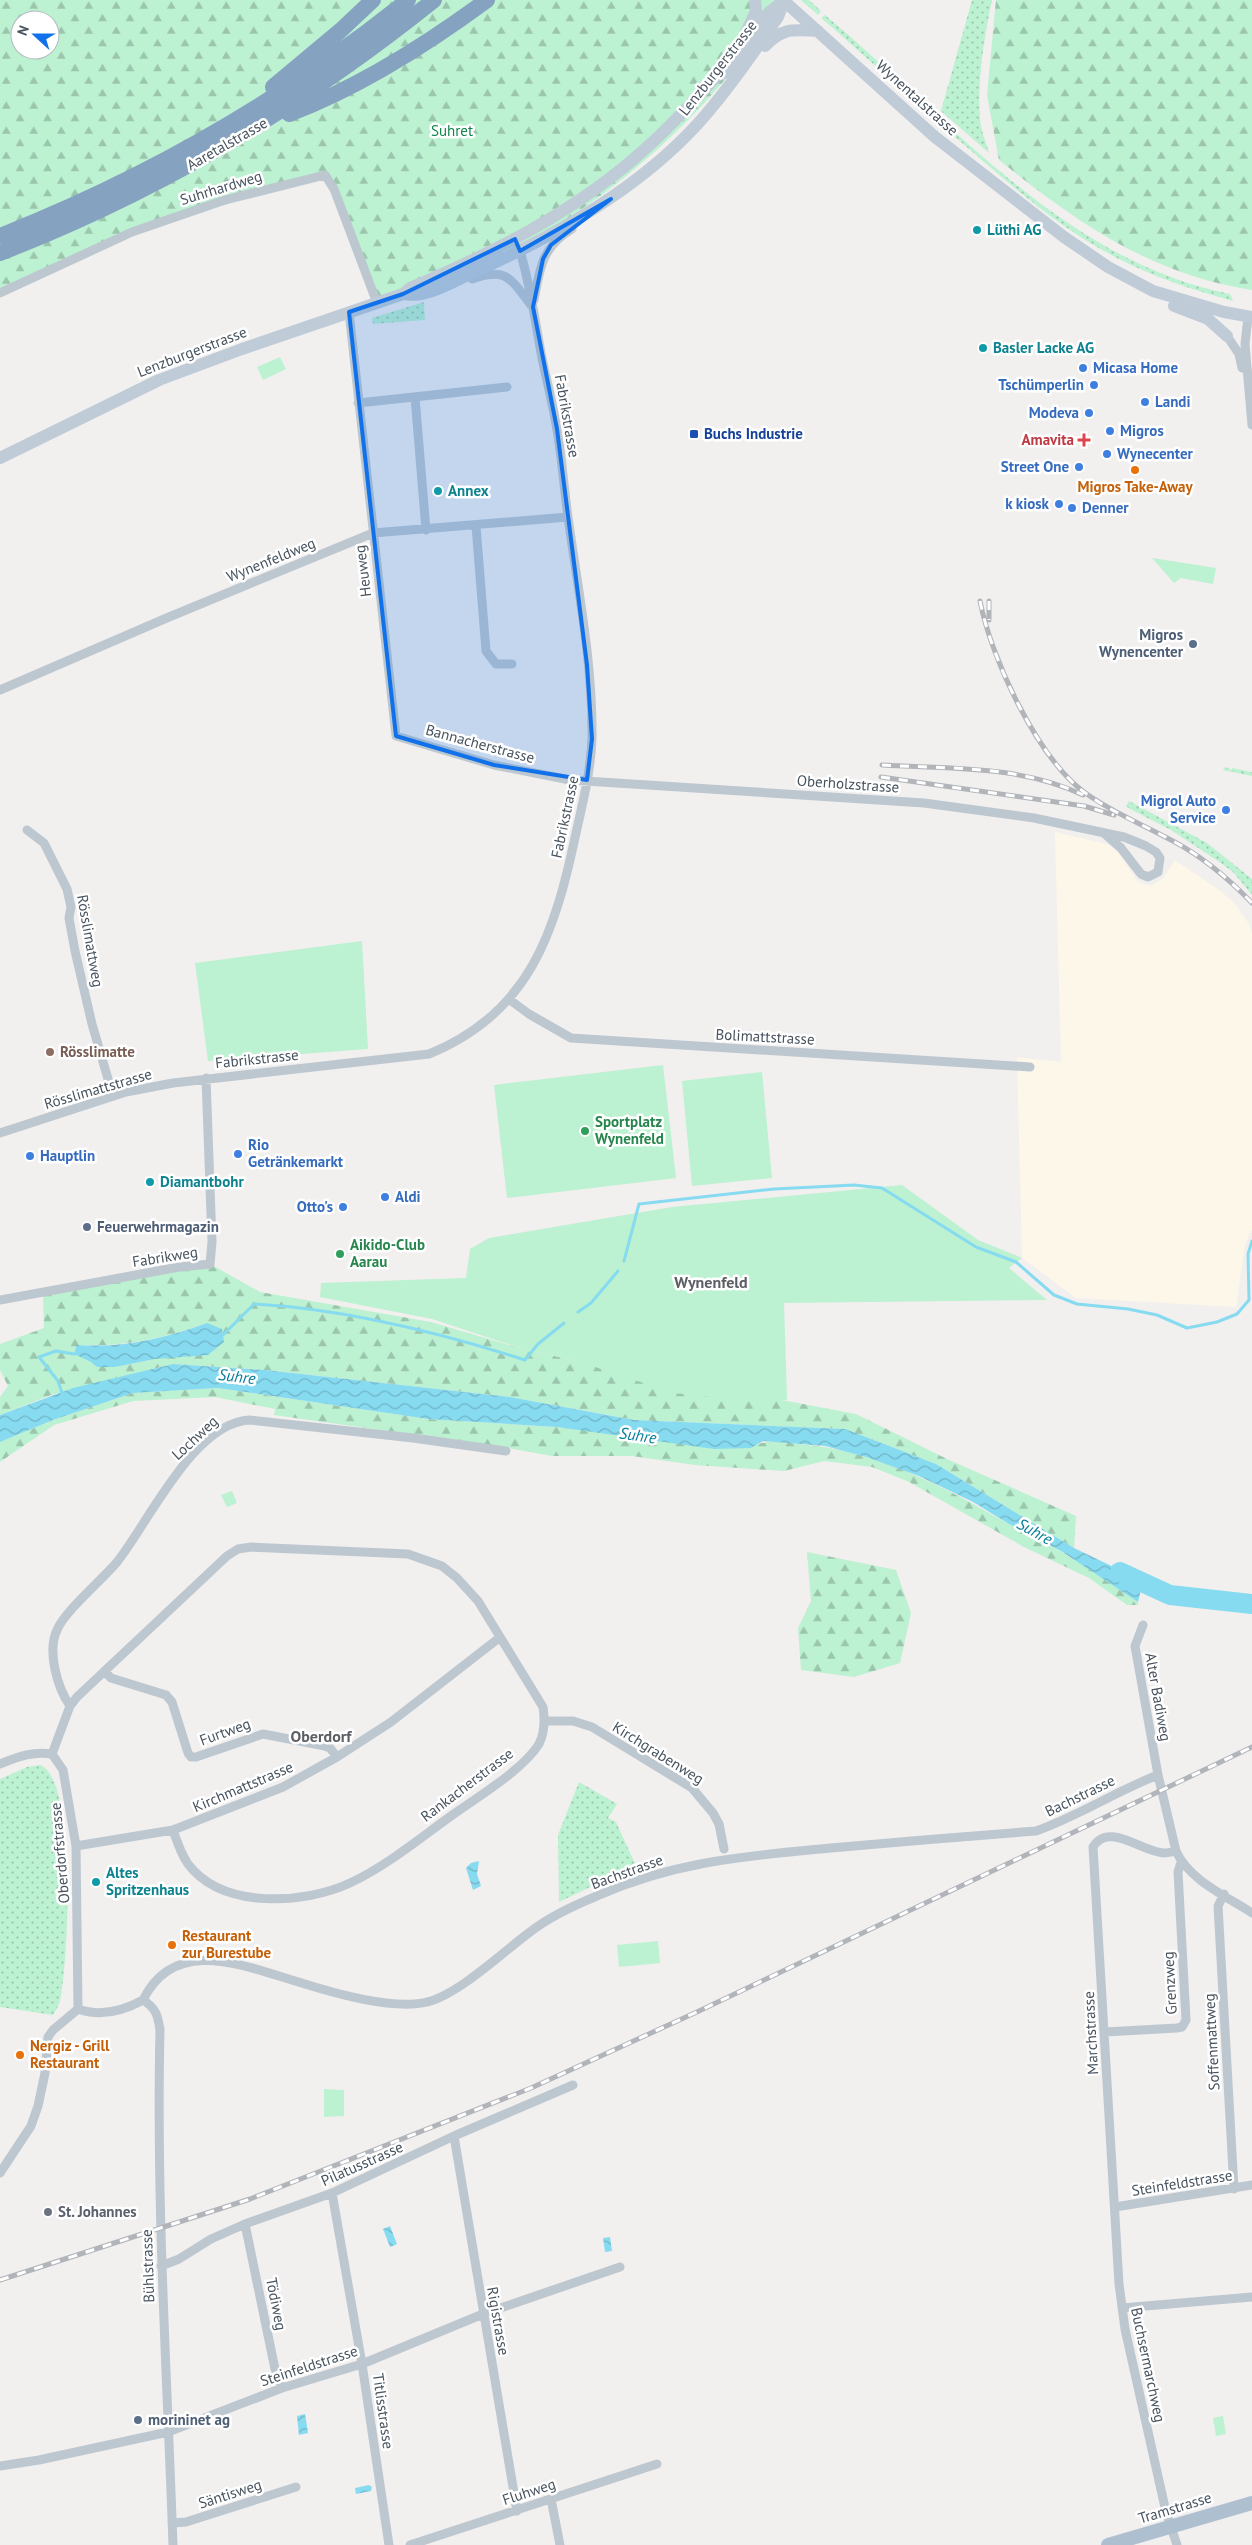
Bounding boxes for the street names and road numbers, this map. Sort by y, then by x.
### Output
street label: Lenzburgerstrasse [675,16,761,119]
street label: Wynentalstrasse [872,56,962,140]
street label: Aaretalstrasse [183,113,270,174]
street label: Suhrhardweg [178,166,264,209]
street label: Lenzburgerstrasse [134,322,249,381]
street label: Fabrikstrasse [551,373,584,459]
street label: Wynenfeldweg [224,533,318,586]
street label: Heuweg [350,544,375,598]
street label: Bannacherstrasse [424,720,537,767]
street label: Oberholzstrasse [796,770,900,797]
street label: Fabrikstrasse [547,774,583,860]
street label: Rösslimattweg [73,893,108,989]
street label: Bolimattstrasse [715,1024,815,1049]
street label: Fabrikstrasse [214,1045,300,1072]
street label: Rösslimattstrasse [42,1064,154,1113]
street label: Fabrikweg [131,1242,199,1271]
street label: Lochweg [168,1411,222,1464]
street label: Alter Badiweg [1141,1651,1176,1743]
street label: Furtweg [197,1714,253,1749]
street label: Kirchgrabenweg [609,1717,707,1788]
street label: Rankacherstrasse [417,1744,517,1826]
street label: Kirchmattstrasse [190,1757,296,1816]
street label: Bachstrasse [1042,1770,1118,1821]
street label: Oberdorfstrasse [46,1802,73,1904]
street label: Bachstrasse [588,1850,665,1893]
street label: Grenzweg [1158,1951,1181,2015]
street label: Marchstrasse [1079,1991,1102,2075]
street label: Soffenmattweg [1199,1993,1224,2091]
street label: Pilatusstrasse [318,2137,406,2190]
street label: Steinfeldstrasse [1130,2165,1234,2200]
street label: Bühlstrasse [137,2229,158,2303]
street label: Tödiweg [262,2276,291,2332]
street label: Rigistrasse [483,2285,514,2357]
street label: Buchsermarchweg [1127,2306,1170,2424]
street label: Steinfeldstrasse [258,2341,360,2390]
street label: Titlisstrasse [369,2372,398,2450]
street label: Säntisweg [196,2474,264,2513]
street label: Fluhweg [500,2474,558,2509]
street label: Tramstrasse [1136,2487,1214,2528]

